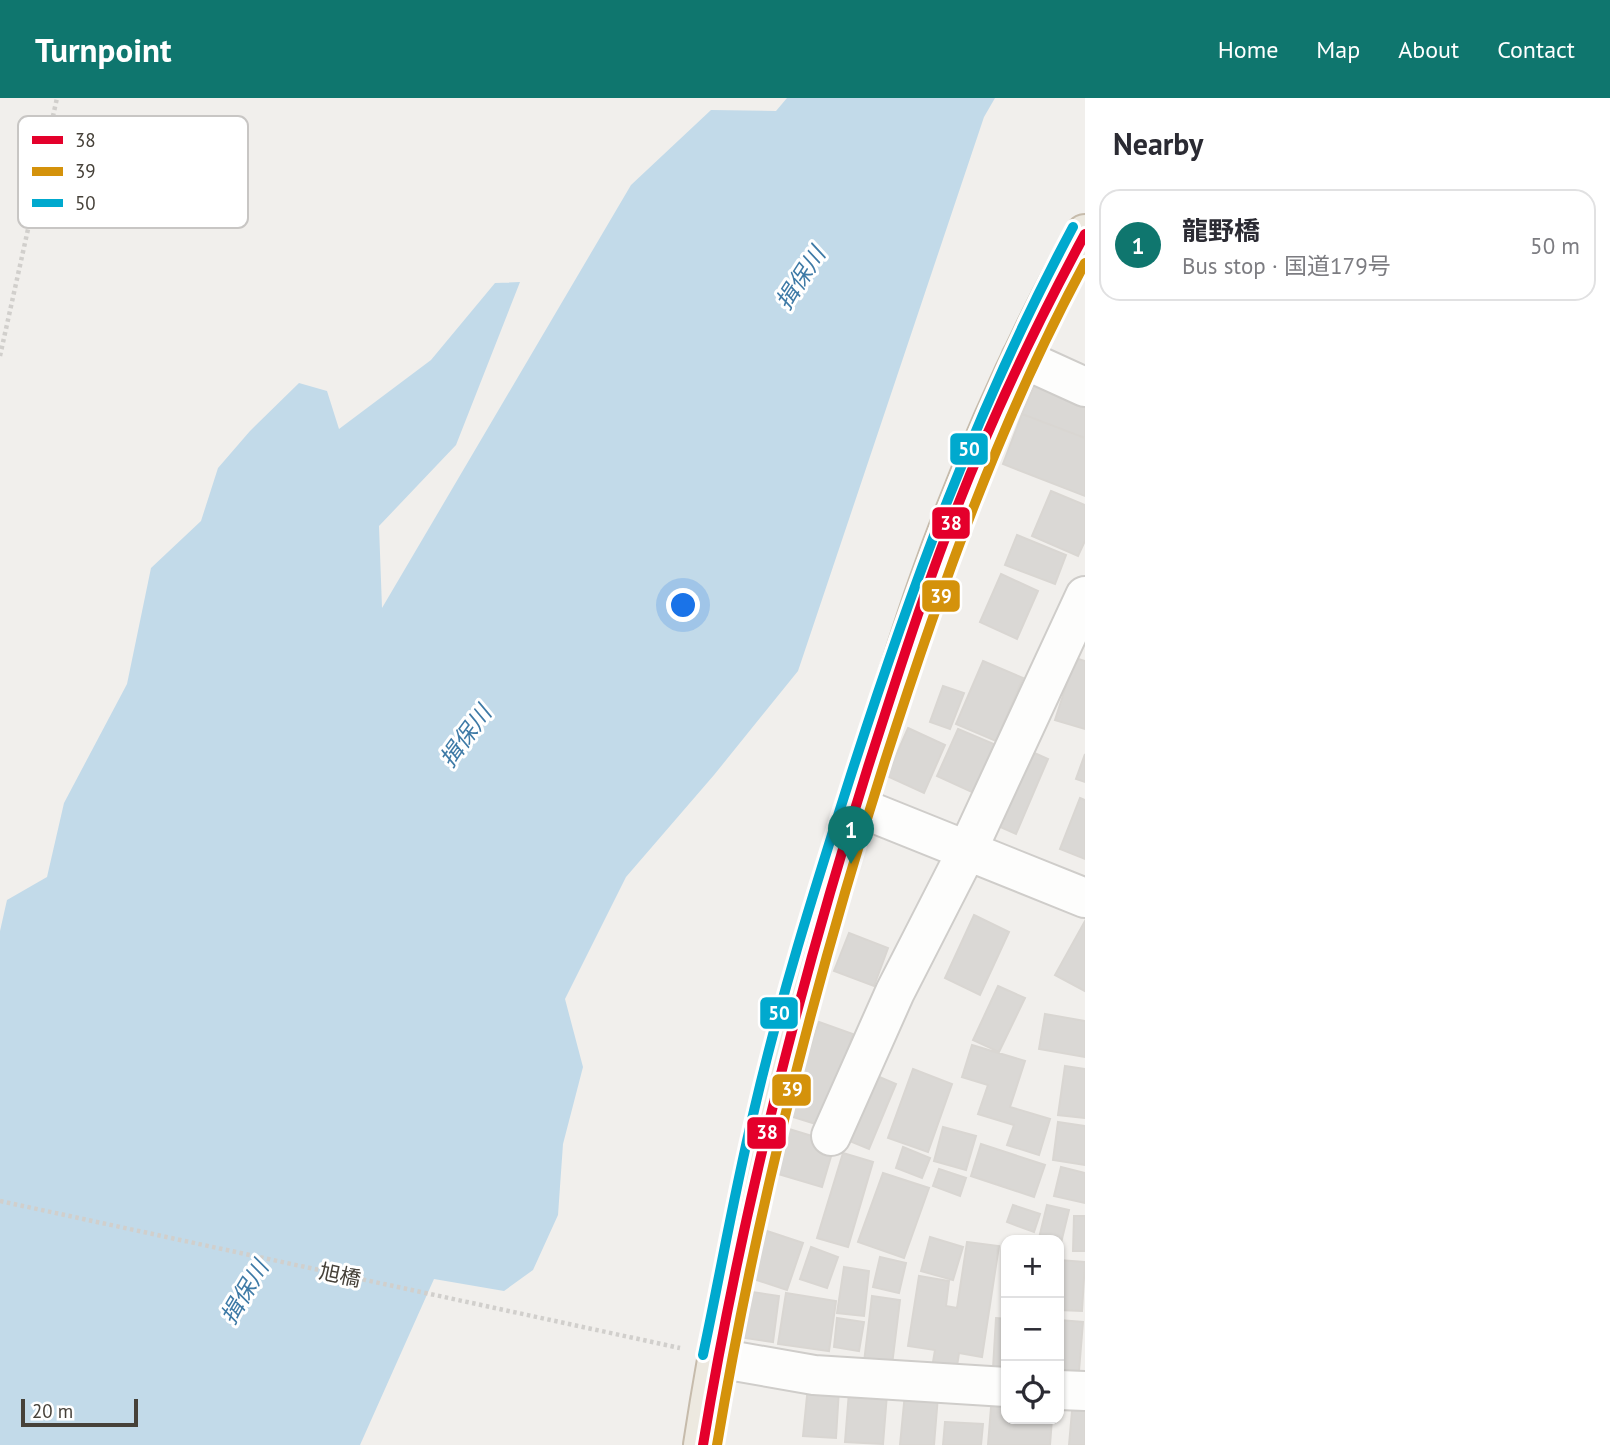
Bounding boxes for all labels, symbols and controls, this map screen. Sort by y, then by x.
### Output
text: Turnpoint [35,28,172,71]
text: Home [1218,34,1278,65]
text: Map [1316,34,1360,65]
text: About [1398,34,1459,65]
text: Contact [1497,34,1575,65]
legend [18,116,248,228]
text: Nearby [1113,124,1203,163]
text: 38 [75,128,96,152]
text: 39 [75,159,96,183]
text: 50 [75,191,96,215]
text: 龍野橋 [1182,214,1260,247]
text: 1 [1131,231,1145,260]
text: 50 m [1530,231,1580,260]
water label: 揖保川 [769,239,833,315]
text: Bus stop · 国道179号 [1182,251,1391,280]
line badge: 50 [949,432,989,466]
text: 50 [958,437,980,461]
line badge: 38 [931,506,971,540]
text: 38 [940,511,962,535]
line badge: 39 [921,579,961,613]
text: 39 [930,584,952,608]
your location [666,588,700,622]
water label: 揖保川 [433,697,499,772]
pin: 1 [828,806,874,864]
line badge: 50 [759,996,799,1030]
text: 50 [768,1001,790,1025]
line badge: 39 [771,1073,812,1107]
text: 39 [781,1077,803,1101]
line badge: 38 [746,1116,787,1150]
text: 38 [756,1120,778,1144]
map controls [1001,1235,1064,1424]
button: + [1001,1235,1064,1298]
water label: 揖保川 [214,1252,276,1329]
street label: 旭橋 [317,1257,363,1293]
button: − [1001,1298,1064,1361]
button: locate [1001,1361,1064,1424]
scale bar [21,1396,138,1428]
text: 20 m [32,1399,73,1423]

